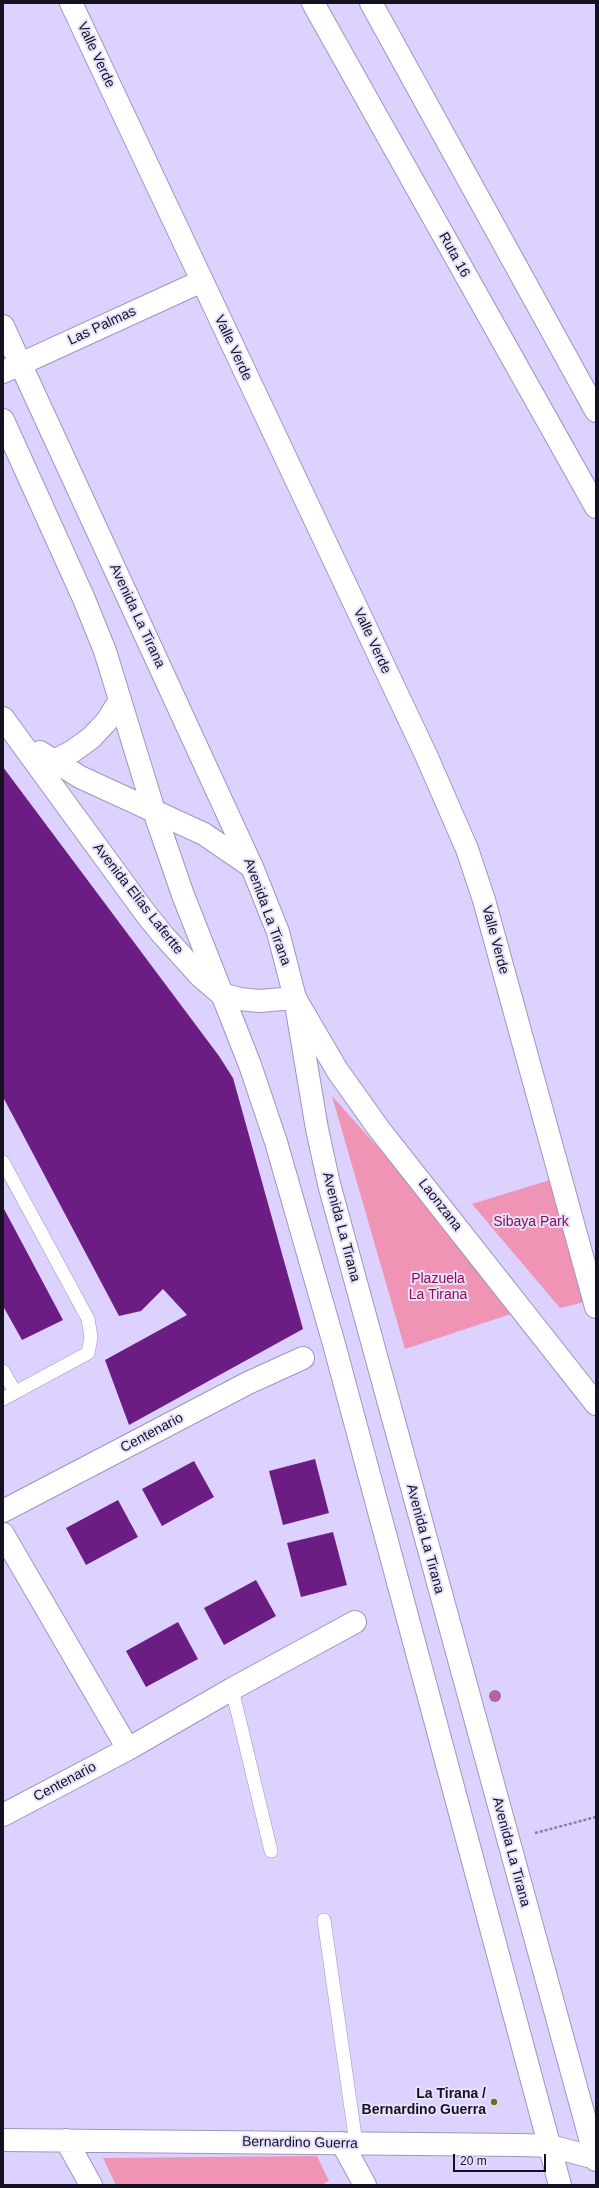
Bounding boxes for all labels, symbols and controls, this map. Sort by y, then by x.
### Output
street label: Valle Verde [73,19,119,91]
street label: Ruta 16 [435,229,473,281]
street label: Las Palmas [65,303,139,349]
street label: Valle Verde [210,312,256,384]
street label: Avenida La Tirana [106,561,168,671]
street label: Valle Verde [349,605,395,677]
street label: Avenida Elías Lafertte [89,840,187,958]
street label: Avenida La Tirana [240,856,294,968]
street label: Valle Verde [478,904,512,976]
street label: Avenida La Tirana [318,1170,364,1284]
street label: Laonzana [414,1176,466,1234]
park label: Sibaya Park [493,1214,569,1230]
park label: Plazuela La Tirana [409,1271,467,1304]
street label: Centenario [118,1410,186,1456]
street label: Avenida La Tirana [402,1482,448,1596]
street label: Centenario [31,1759,99,1805]
street label: Avenida La Tirana [488,1795,534,1909]
place label: La Tirana / Bernardino Guerra [362,2086,486,2118]
marker: La Tirana / Bernardino Guerra [489,2097,499,2107]
street label: Bernardino Guerra [242,2134,358,2152]
scale bar [455,2146,548,2172]
text: 20 m [460,2154,487,2168]

